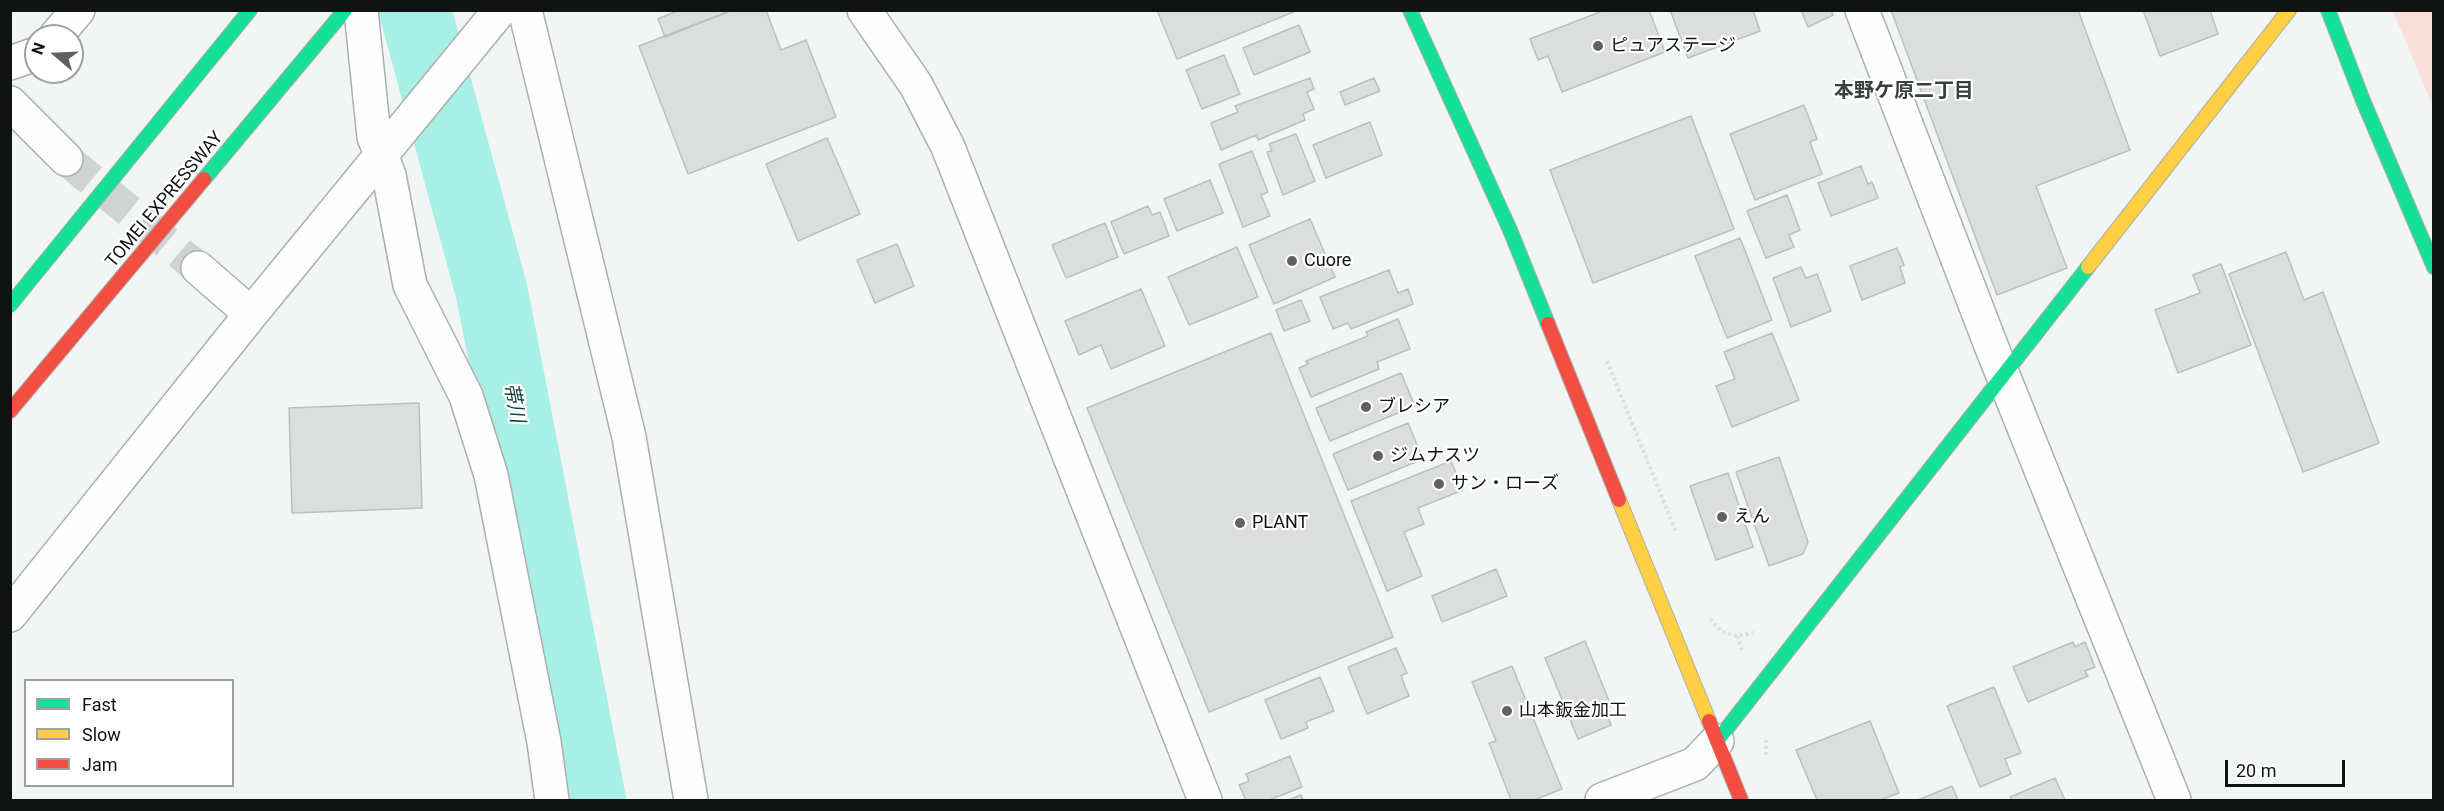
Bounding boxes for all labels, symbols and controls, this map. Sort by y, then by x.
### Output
north arrow [24,24,84,84]
place label: ピュアステージ [1610,35,1736,57]
marker: ピュアステージ [1591,39,1605,53]
text: N [28,40,49,57]
district label: 本野ケ原二丁目 [1834,80,1974,104]
street label: TOMEI EXPRESSWAY [102,128,228,272]
place label: Cuore [1304,250,1351,272]
marker: Cuore [1285,254,1299,268]
water label: 帯川 [497,381,529,425]
place label: ブレシア [1378,396,1450,418]
marker: ブレシア [1359,400,1373,414]
place label: ジムナスツ [1390,445,1480,467]
marker: ジムナスツ [1371,449,1385,463]
place label: サン・ローズ [1451,473,1559,495]
marker: サン・ローズ [1432,477,1446,491]
place label: えん [1734,506,1770,528]
marker: えん [1715,510,1729,524]
place label: PLANT [1252,512,1308,534]
marker: PLANT [1233,516,1247,530]
legend [24,679,234,787]
text: Fast [82,694,117,715]
place label: 山本鈑金加工 [1519,700,1627,722]
marker: 山本鈑金加工 [1500,704,1514,718]
text: Slow [82,724,121,745]
scale bar [2228,748,2348,786]
text: Jam [82,754,118,775]
text: 20 m [2236,760,2276,781]

